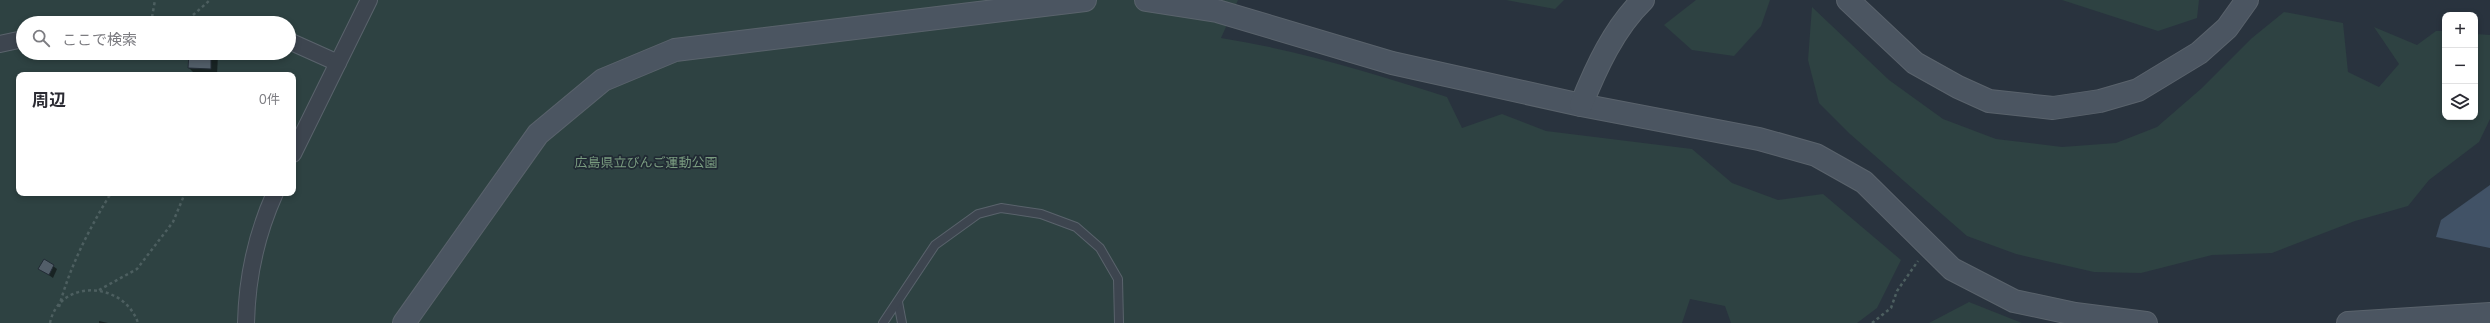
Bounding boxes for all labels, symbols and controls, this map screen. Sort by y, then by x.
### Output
map controls [2442,12,2478,120]
button: + [2442,12,2478,48]
search box [16,16,296,60]
icon: search [30,27,52,49]
text: ここで検索 [62,30,137,49]
button: − [2442,48,2478,84]
button: layers [2442,84,2478,120]
text: 周辺 [32,90,66,110]
text: 0件 [259,91,280,107]
park label: 広島県立びんご運動公園 [574,154,718,170]

